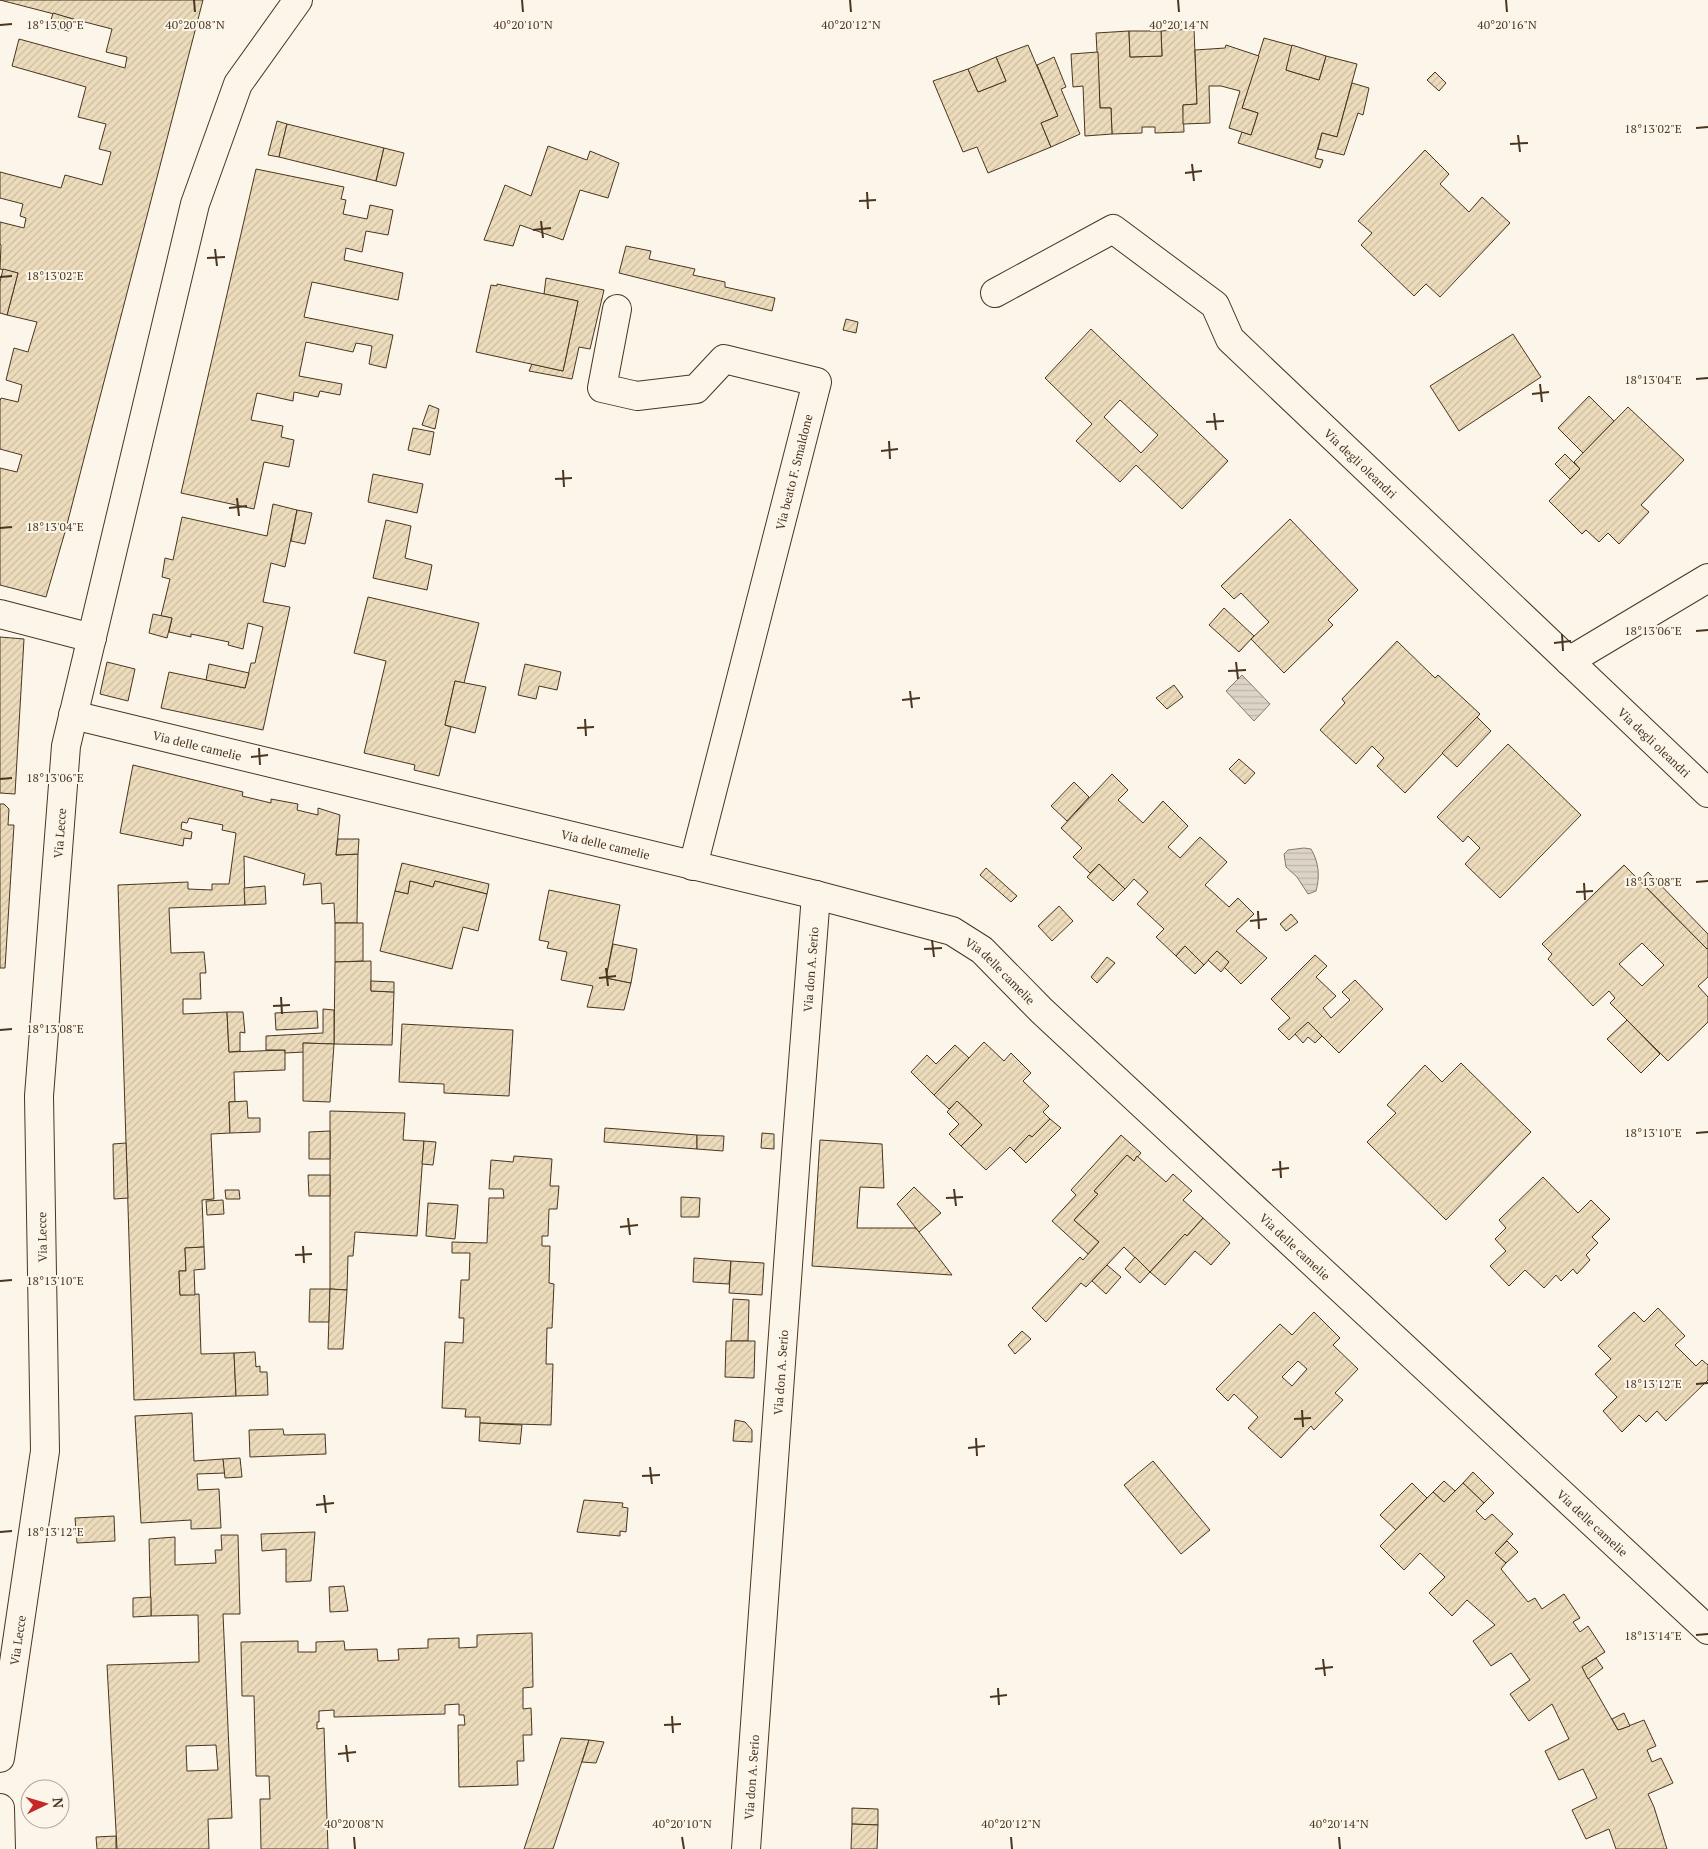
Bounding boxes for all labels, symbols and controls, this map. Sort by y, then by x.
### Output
text: 18°13'00"E [26,17,84,32]
text: 40°20'08"N [165,17,225,32]
text: 40°20'10"N [493,17,553,32]
text: 40°20'12"N [821,17,881,32]
text: 40°20'14"N [1149,17,1209,32]
text: 40°20'16"N [1477,17,1537,32]
text: 18°13'02"E [1624,121,1682,136]
text: 18°13'02"E [26,268,84,283]
text: 18°13'04"E [1624,372,1682,387]
street label: Via beato F. Smaldone [772,413,816,531]
street label: Via degli oleandri [1321,425,1400,501]
text: 18°13'04"E [26,519,84,534]
text: 18°13'06"E [1624,623,1682,638]
street label: Via degli oleandri [1615,704,1694,780]
street label: Via delle camelie [151,727,243,763]
text: 18°13'06"E [26,770,84,785]
street label: Via Lecce [50,807,69,859]
street label: Via delle camelie [560,826,652,862]
text: 18°13'08"E [1624,874,1682,889]
street label: Via don A. Serio [799,926,821,1012]
street label: Via delle camelie [963,934,1038,1007]
text: 18°13'08"E [26,1021,84,1036]
text: 18°13'10"E [1624,1125,1682,1140]
street label: Via delle camelie [1257,1210,1334,1283]
street label: Via Lecce [34,1212,50,1262]
text: 18°13'10"E [26,1273,84,1288]
street label: Via don A. Serio [770,1329,791,1415]
text: 18°13'12"E [1624,1376,1682,1391]
street label: Via delle camelie [1554,1486,1631,1559]
text: 18°13'12"E [26,1524,84,1539]
street label: Via Lecce [6,1614,28,1666]
text: 18°13'14"E [1624,1628,1682,1643]
street label: Via don A. Serio [741,1734,762,1820]
north arrow [20,1779,70,1829]
text: N [49,1797,68,1809]
text: 40°20'08"N [324,1816,384,1831]
text: 40°20'10"N [652,1816,712,1831]
text: 40°20'12"N [981,1816,1041,1831]
text: 40°20'14"N [1309,1816,1369,1831]

